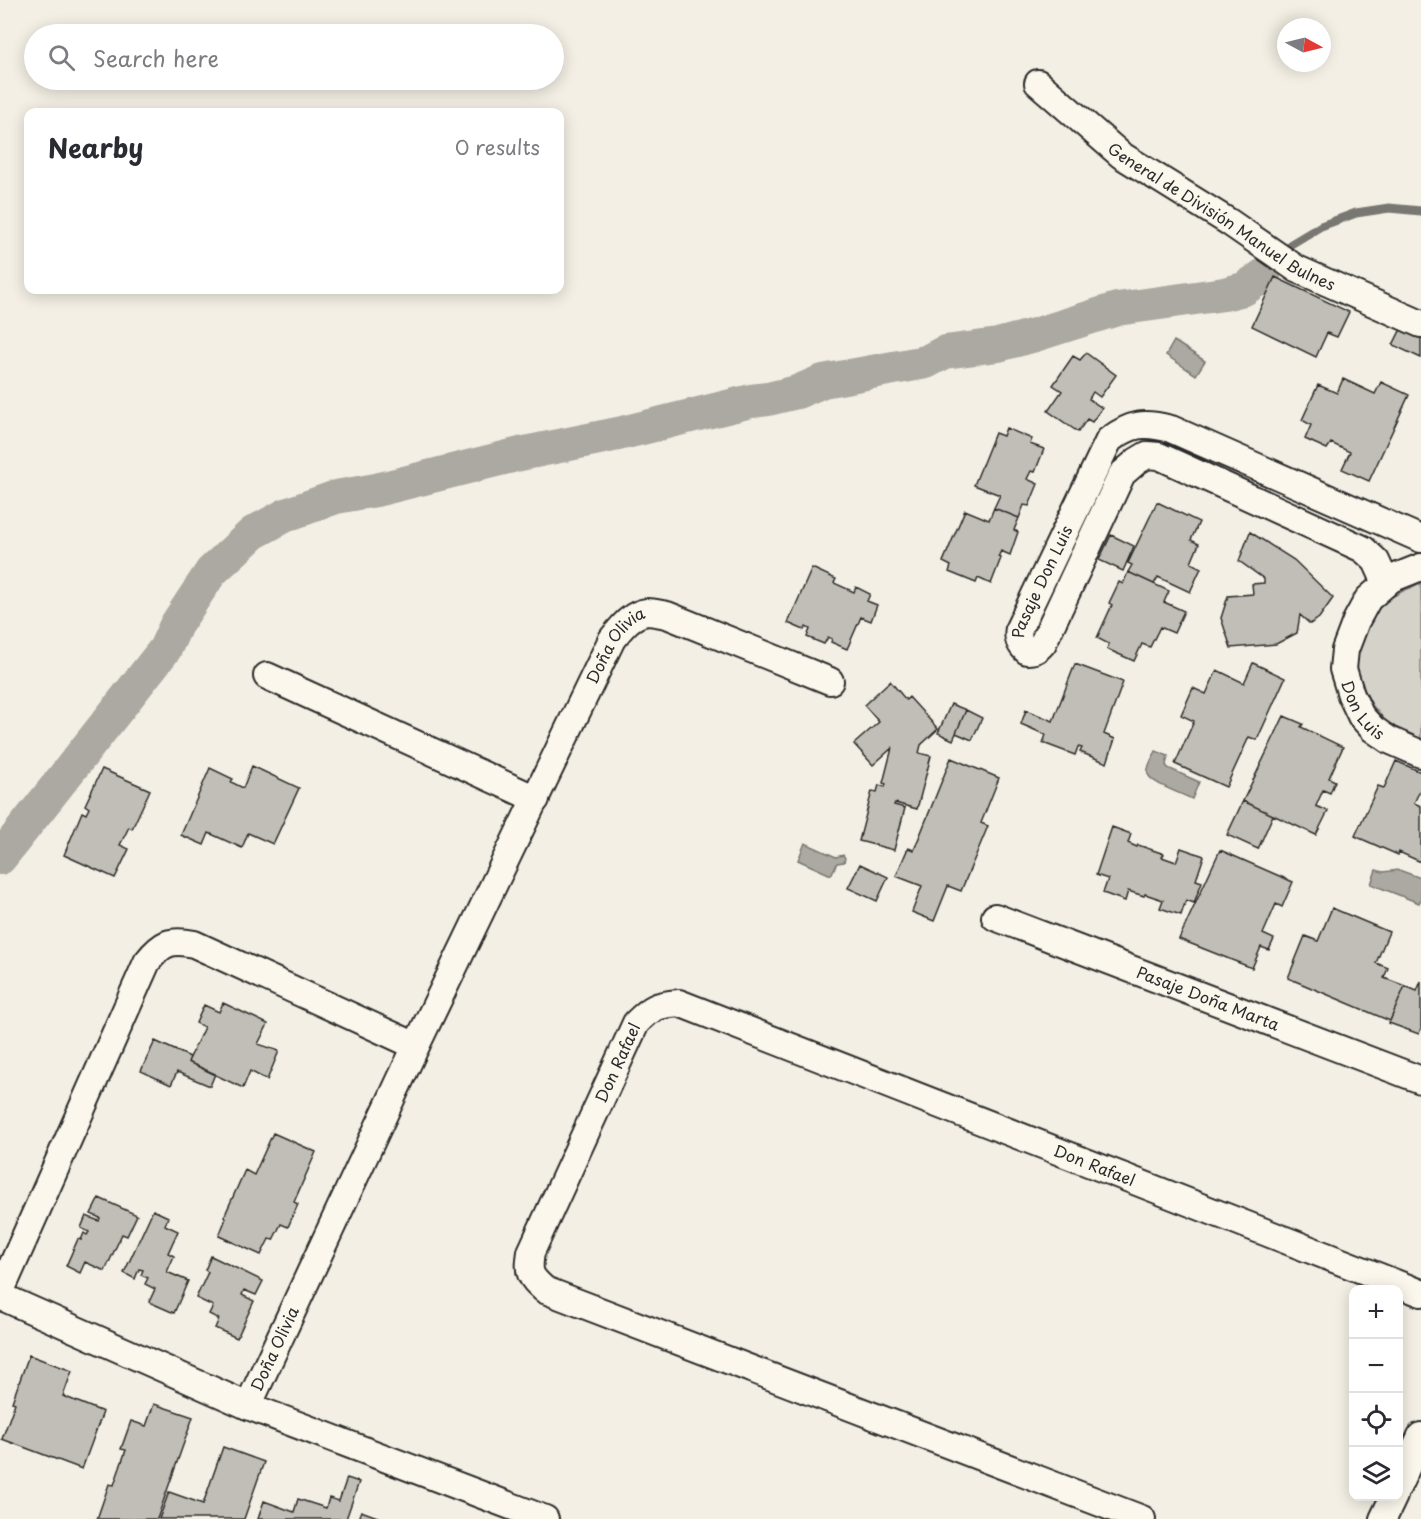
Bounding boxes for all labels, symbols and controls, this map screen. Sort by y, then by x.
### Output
north arrow [1277,18,1331,72]
search box [24,24,564,90]
icon: search [45,41,78,74]
text: Search here [93,41,219,74]
text: Nearby [48,128,143,167]
text: 0 results [455,132,540,162]
street label: General de División Manuel Bulnes [1103,136,1340,296]
street label: Pasaje Don Luis [1005,521,1077,638]
street label: Doña Olivia [579,600,648,687]
street label: Don Luis [1336,677,1390,745]
street label: Pasaje Doña Marta [1133,959,1283,1036]
street label: Don Rafael [588,1019,645,1106]
street label: Don Rafael [1051,1138,1139,1191]
map controls [1349,1285,1403,1501]
button: + [1349,1285,1403,1339]
street label: Doña Olivia [244,1302,304,1395]
button: − [1349,1339,1403,1393]
button: locate [1349,1393,1403,1447]
button: layers [1349,1447,1403,1501]

